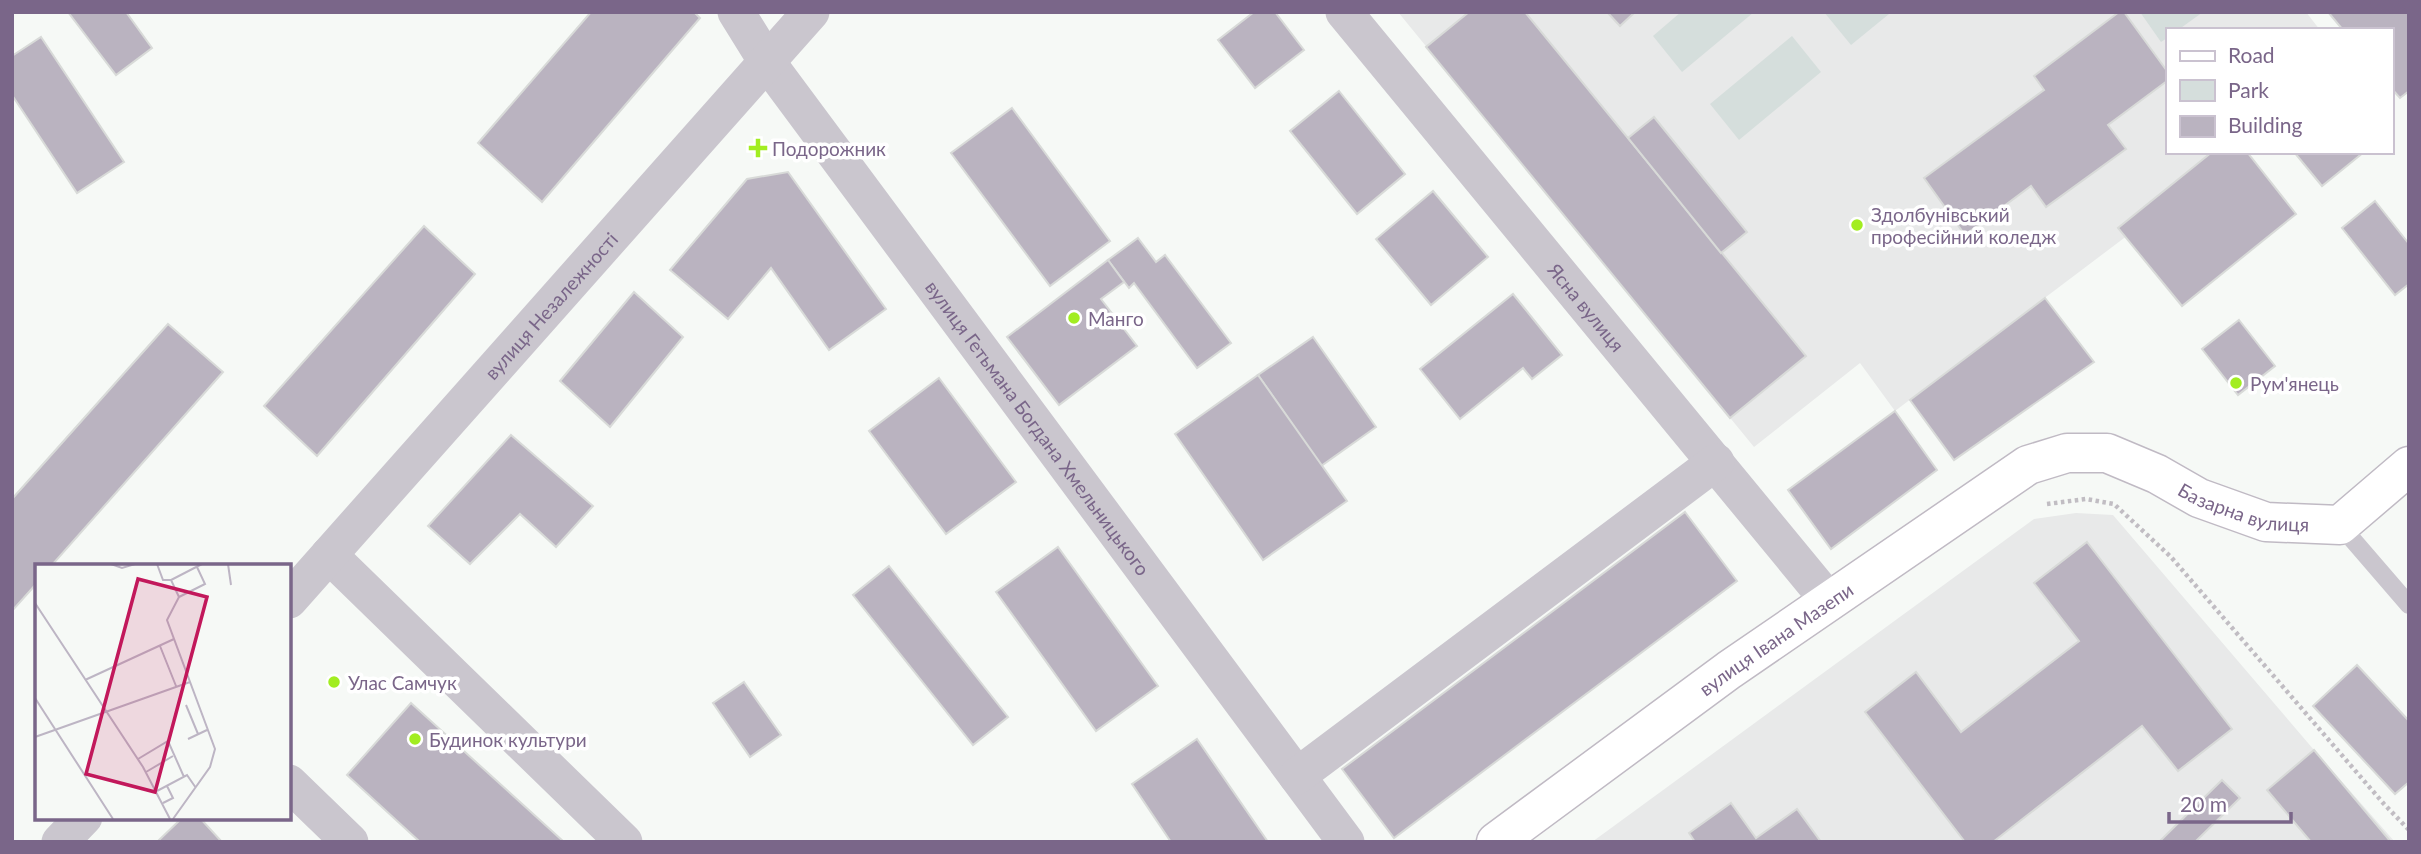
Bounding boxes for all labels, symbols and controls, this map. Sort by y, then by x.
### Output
legend [2166,28,2393,154]
text: Road [2228,42,2275,67]
text: Park [2228,77,2269,102]
text: Building [2228,112,2303,137]
place label: Подорожник [772,137,886,160]
marker: Подорожник [750,140,766,156]
place label: Здолбунівський професійний коледж [1871,203,2056,248]
marker: Здолбунівський професійний коледж [1849,217,1865,233]
street label: вулиця Незалежності [479,227,622,384]
street label: Ясна вулиця [1543,257,1630,356]
street label: вулиця Гетьмана Богдана Хмельницького [921,276,1155,579]
place label: Манго [1088,307,1144,330]
marker: Манго [1066,310,1082,326]
place label: Рум'янець [2250,372,2339,395]
marker: Рум'янець [2228,375,2244,391]
street label: Базарна вулиця [2175,477,2310,535]
inset map [35,564,290,819]
street label: вулиця Івана Мазепи [1694,577,1857,700]
place label: Улас Самчук [348,671,457,694]
marker: Улас Самчук [326,674,342,690]
place label: Будинок культури [429,728,587,751]
marker: Будинок культури [407,731,423,747]
scale bar [2169,780,2292,824]
text: 20 m [2180,791,2227,816]

